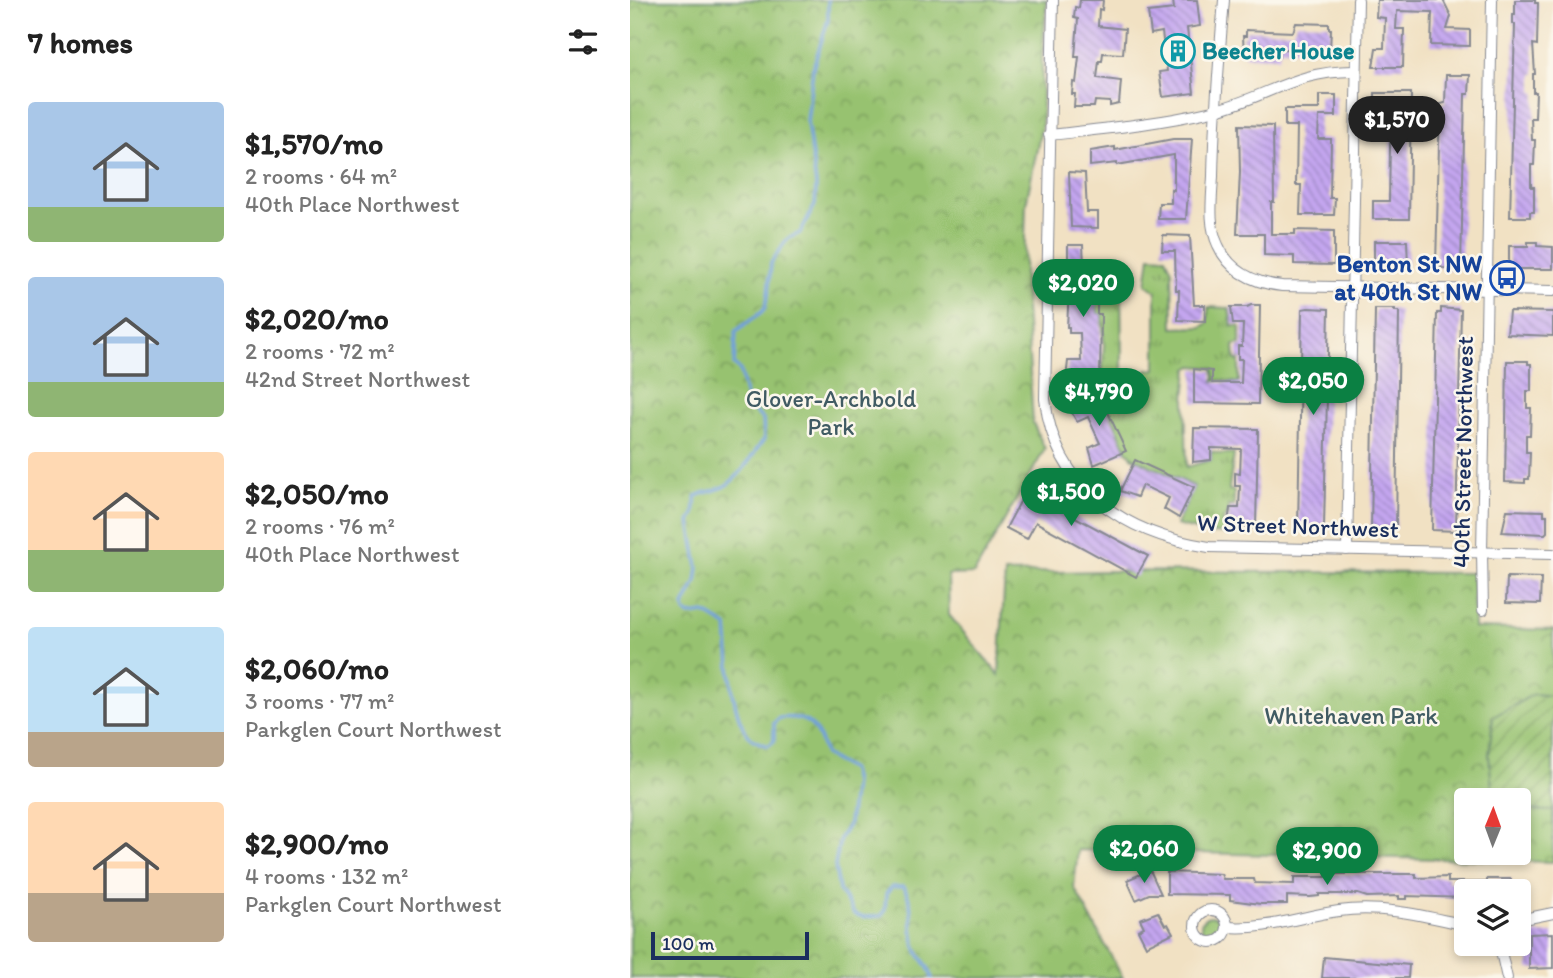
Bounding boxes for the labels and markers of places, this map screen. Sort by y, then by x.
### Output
building icon: Beecher House [1159,32,1197,70]
place label: Beecher House [1202,36,1355,65]
pin: $1,570 [1340,96,1454,156]
place label: Benton St NW at 40th St NW [1334,249,1482,306]
bus stop icon: Benton St NW at 40th St NW [1488,259,1526,297]
pin: $2,020 [1026,260,1140,319]
pin: $2,050 [1256,358,1370,417]
pin: $4,790 [1042,368,1156,428]
pin: $1,500 [1014,468,1128,528]
pin: $2,060 [1087,826,1201,885]
pin: $2,900 [1270,828,1384,887]

